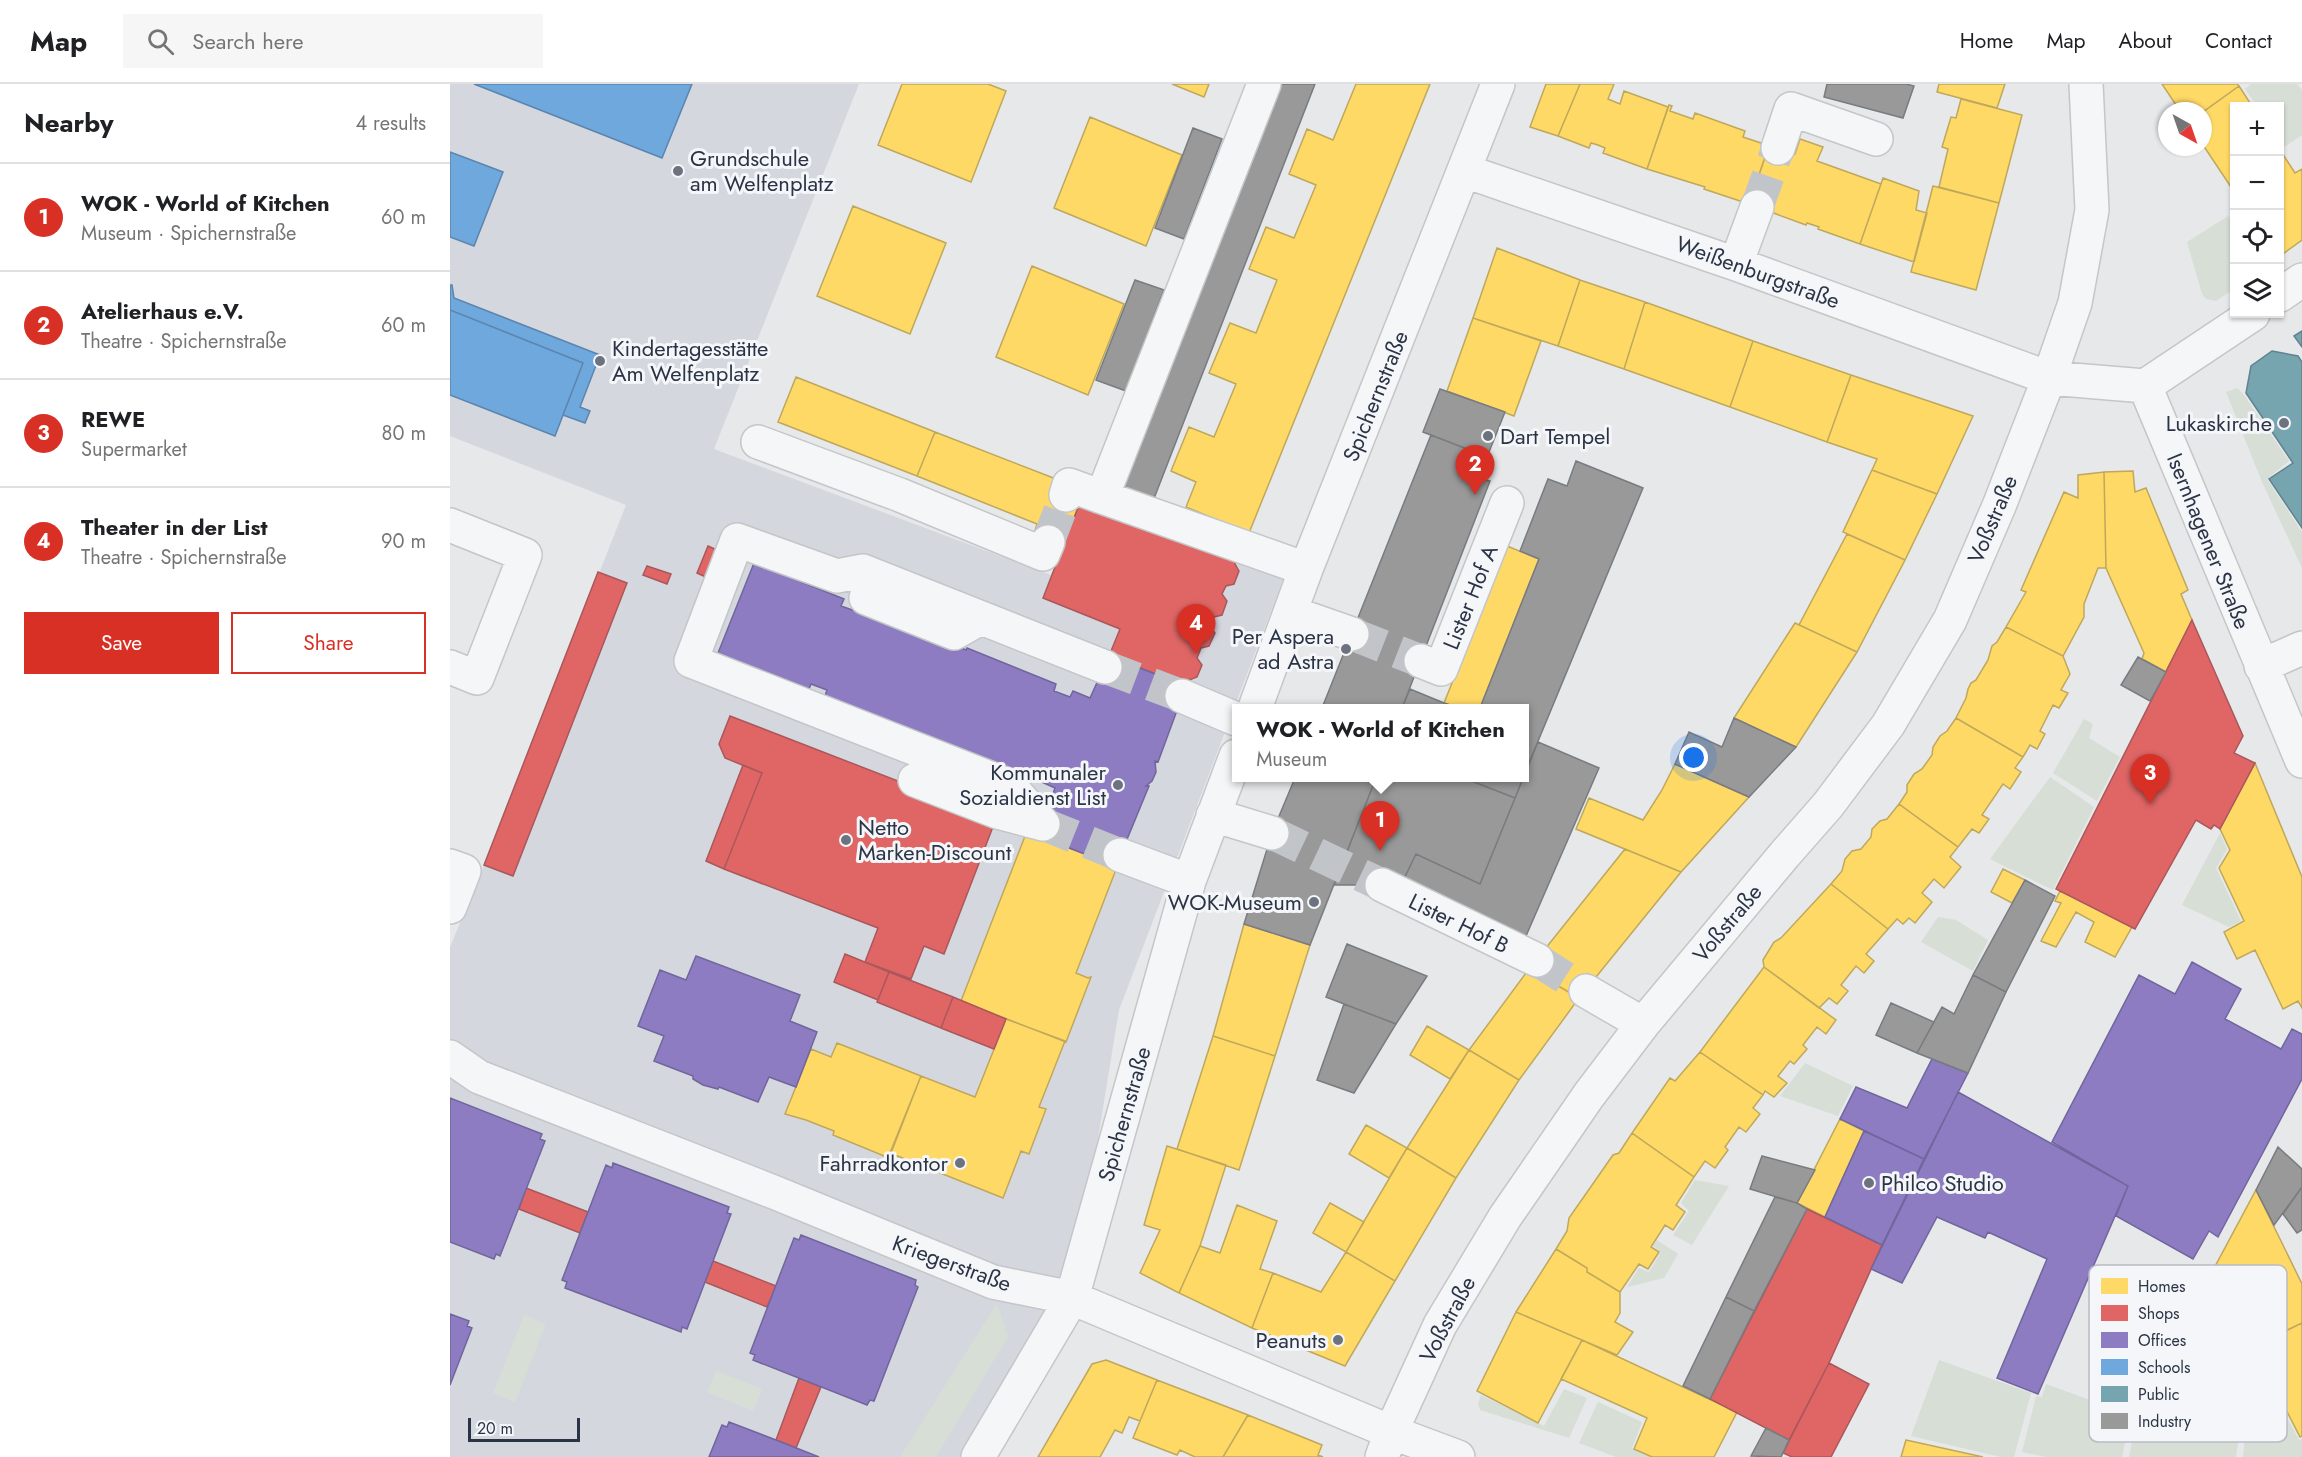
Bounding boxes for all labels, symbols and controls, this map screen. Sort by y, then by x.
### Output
search box [123,14,543,68]
text: Map [30,21,87,62]
icon: search [144,25,177,58]
text: Search here [192,25,304,57]
text: Home [1960,26,2013,56]
text: Map [2046,26,2086,56]
text: About [2119,26,2172,56]
text: Contact [2205,26,2272,56]
north arrow [2158,102,2212,156]
map controls [2230,102,2284,318]
button: + [2230,102,2284,156]
text: Nearby [24,104,113,142]
text: 4 results [355,109,426,138]
place label: Grundschule am Welfenplatz [690,142,834,199]
button: − [2230,156,2284,210]
marker: Grundschule am Welfenplatz [671,164,685,178]
text: WOK - World of Kitchen [81,187,330,219]
text: 1 [38,203,49,232]
text: 60 m [381,203,426,232]
button: locate [2230,210,2284,264]
text: Museum · Spichernstraße [81,219,296,248]
street label: Weißenburgstraße [1672,228,1844,316]
button: layers [2230,264,2284,318]
text: Atelierhaus e.V. [81,295,244,327]
text: 2 [37,311,50,340]
text: 60 m [381,311,426,340]
street label: Spichernstraße [1334,326,1416,466]
text: Theatre · Spichernstraße [81,327,287,356]
place label: Kindertagesstätte Am Welfenplatz [612,332,768,389]
marker: Kindertagesstätte Am Welfenplatz [593,354,607,368]
text: REWE [81,403,145,435]
place label: Lukaskirche [2166,407,2272,439]
marker: Lukaskirche [2277,416,2291,430]
text: 3 [37,419,50,448]
text: 80 m [381,419,426,448]
place label: Dart Tempel [1500,420,1610,452]
marker: Dart Tempel [1481,429,1495,443]
text: Supermarket [81,435,187,464]
pin: 2 [1456,446,1494,495]
street label: Isernhagener Straße [2159,448,2259,634]
street label: Voßstraße [1959,470,2025,568]
text: Theater in der List [81,511,267,543]
text: 4 [37,527,50,556]
text: 90 m [381,527,426,556]
street label: Lister Hof A [1434,539,1506,654]
text: Theatre · Spichernstraße [81,543,287,572]
pin: 4 [1176,604,1216,654]
button: Save [24,612,219,674]
button: Share [231,612,426,674]
place label: Per Aspera ad Astra [1232,620,1334,677]
marker: Per Aspera ad Astra [1339,642,1353,656]
popup [1232,704,1529,782]
text: WOK - World of Kitchen [1256,713,1505,745]
your location [1679,743,1708,772]
text: Museum [1256,745,1327,774]
pin: 3 [2130,754,2170,804]
place label: Kommunaler Sozialdienst List [959,756,1107,813]
marker: Kommunaler Sozialdienst List [1111,778,1125,792]
pin: 1 [1360,802,1400,851]
place label: Netto Marken-Discount [858,811,1012,868]
marker: Netto Marken-Discount [839,833,853,847]
street label: Voßstraße [1685,877,1769,969]
street label: Lister Hof B [1403,885,1515,961]
place label: WOK-Museum [1168,886,1302,918]
marker: WOK-Museum [1307,895,1321,909]
street label: Spichernstraße [1089,1043,1159,1185]
place label: Fahrradkontor [820,1147,948,1179]
marker: Fahrradkontor [953,1156,967,1170]
place label: Philco Studio [1881,1167,2004,1199]
marker: Philco Studio [1862,1176,1876,1190]
street label: Kriegerstraße [888,1227,1016,1299]
legend [2089,1265,2287,1442]
street label: Voßstraße [1411,1270,1483,1368]
text: Homes [2138,1275,2185,1298]
text: Shops [2138,1302,2179,1325]
place label: Peanuts [1255,1324,1326,1356]
text: Offices [2138,1329,2186,1352]
marker: Peanuts [1331,1333,1345,1347]
text: Schools [2138,1356,2190,1379]
text: Public [2138,1383,2179,1406]
text: Industry [2138,1410,2192,1433]
scale bar [468,1415,580,1442]
text: 20 m [477,1417,513,1440]

